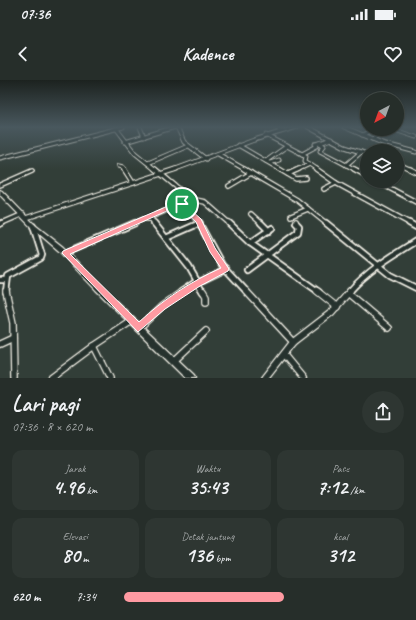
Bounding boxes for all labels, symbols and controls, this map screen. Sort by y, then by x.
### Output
text: 07:36 [20,5,50,24]
icon: back [12,43,34,65]
text: Kadence [183,43,233,65]
icon: heart [382,43,404,65]
north arrow [360,92,404,136]
map controls [360,92,404,188]
button: layers [360,144,404,188]
pin [165,187,199,221]
icon: arrive [171,193,193,215]
text: Lari pagi [12,390,79,418]
button: share [362,391,404,433]
text: 07:36 · 8 × 620 m [12,419,93,435]
text: Jarak [65,461,86,475]
text: Waktu [196,461,220,475]
text: Pace [332,461,349,475]
text: 4.96 [53,475,84,500]
text: 35:43 [188,475,228,500]
text: 7:12 [317,475,348,500]
text: km [84,483,98,497]
text: /km [348,483,365,497]
text: Elevasi [63,529,88,543]
text: Detak jantung [181,529,235,543]
text: kcal [333,529,348,543]
text: 80 [62,543,80,568]
text: 136 [185,543,213,568]
text: 312 [327,543,354,568]
text: m [80,551,89,565]
text: bpm [213,551,231,565]
text: 620 m [12,589,40,605]
text: 7:34 [76,589,96,605]

